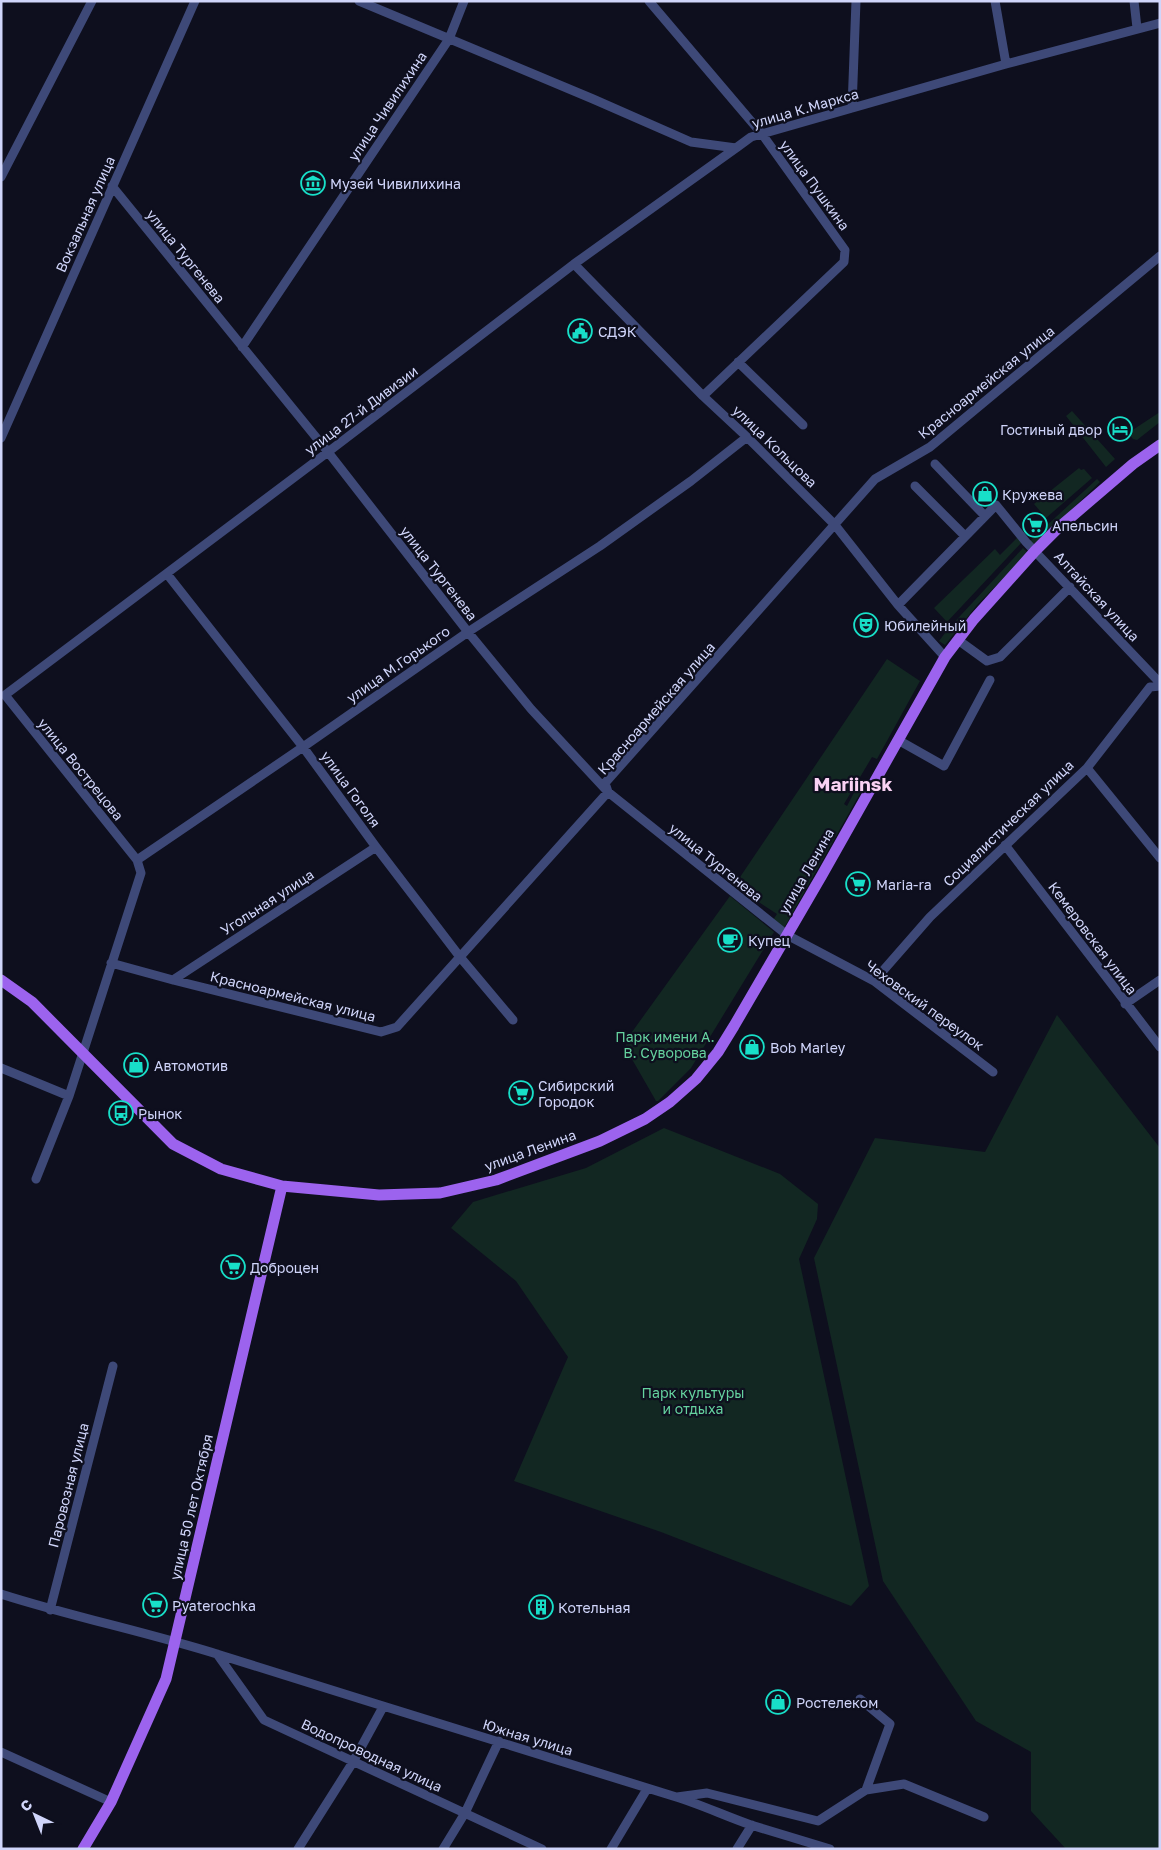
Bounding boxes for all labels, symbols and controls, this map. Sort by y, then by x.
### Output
street label: улица Чивилихина [344,48,430,164]
street label: улица К.Маркса [750,85,860,131]
street label: улица Пушкина [777,137,853,233]
street label: Вокзальная улица [52,153,118,275]
museum icon: Музей Чивилихина [300,170,326,196]
place label: Музей Чивилихина [330,175,461,192]
street label: улица Тургенева [143,206,229,306]
public building icon: СДЭК [567,318,593,344]
street label: Красноармейская улица [915,322,1057,442]
place label: СДЭК [598,323,637,340]
street label: улица 27-й Дивизии [301,362,421,458]
street label: улица Кольцова [729,401,821,491]
hotel icon: Гостиный двор [1107,416,1133,442]
place label: Гостиный двор [1000,421,1102,438]
shop icon: Кружева [972,481,998,507]
place label: Кружева [1002,486,1063,503]
supermarket icon: Апельсин [1022,512,1048,538]
place label: Апельсин [1052,517,1118,534]
street label: улица Тургенева [397,522,481,624]
street label: Алтайская улица [1051,547,1143,645]
theatre icon: Юбилейный [853,612,879,638]
place label: Юбилейный [884,617,966,634]
street label: улица М.Горького [343,622,453,706]
street label: Красноармейская улица [594,638,718,778]
street label: улица Вострецова [35,715,127,823]
street label: улица Гоголя [318,748,384,830]
street label: Социалистическая улица [939,756,1077,890]
district label: Mariinsk [814,772,892,795]
street label: улица Тургенева [666,819,766,905]
street label: улица Ленина [775,825,837,917]
street label: Угольная улица [217,865,317,939]
supermarket icon: Maria-ra [845,871,871,897]
place label: Maria-ra [876,876,932,893]
street label: Кемеровская улица [1045,878,1141,998]
cafe icon: Купец [717,927,743,953]
place label: Купец [748,932,791,949]
street label: Чеховский переулок [862,956,988,1054]
street label: Красноармейская улица [208,967,378,1025]
park label: Парк имени А. В. Суворова [615,1028,715,1061]
shop icon: Bob Marley [739,1034,765,1060]
place label: Bob Marley [770,1039,845,1056]
shop icon: Автомотив [123,1052,149,1078]
place label: Автомотив [154,1057,228,1074]
place label: Сибирский Городок [538,1077,614,1110]
supermarket icon: Сибирский Городок [508,1080,534,1106]
bus stop icon: Рынок [108,1100,134,1126]
place label: Рынок [138,1105,182,1122]
street label: улица Ленина [482,1126,578,1174]
supermarket icon: Доброцен [220,1254,246,1280]
place label: Доброцен [250,1259,319,1276]
park label: Парк культуры и отдыха [642,1384,744,1417]
street label: Паровозная улица [44,1421,92,1549]
street label: улица 50 лет Октября [166,1432,216,1582]
supermarket icon: Pyaterochka [142,1592,168,1618]
building icon: Котельная [528,1594,554,1620]
place label: Pyaterochka [172,1597,256,1614]
place label: Котельная [558,1599,630,1616]
shop icon: Ростелеком [765,1689,791,1715]
place label: Ростелеком [796,1694,878,1711]
street label: Водопроводная улица [299,1715,445,1795]
street label: Южная улица [481,1715,575,1759]
north arrow [10,1790,60,1840]
text: С [16,1795,35,1815]

